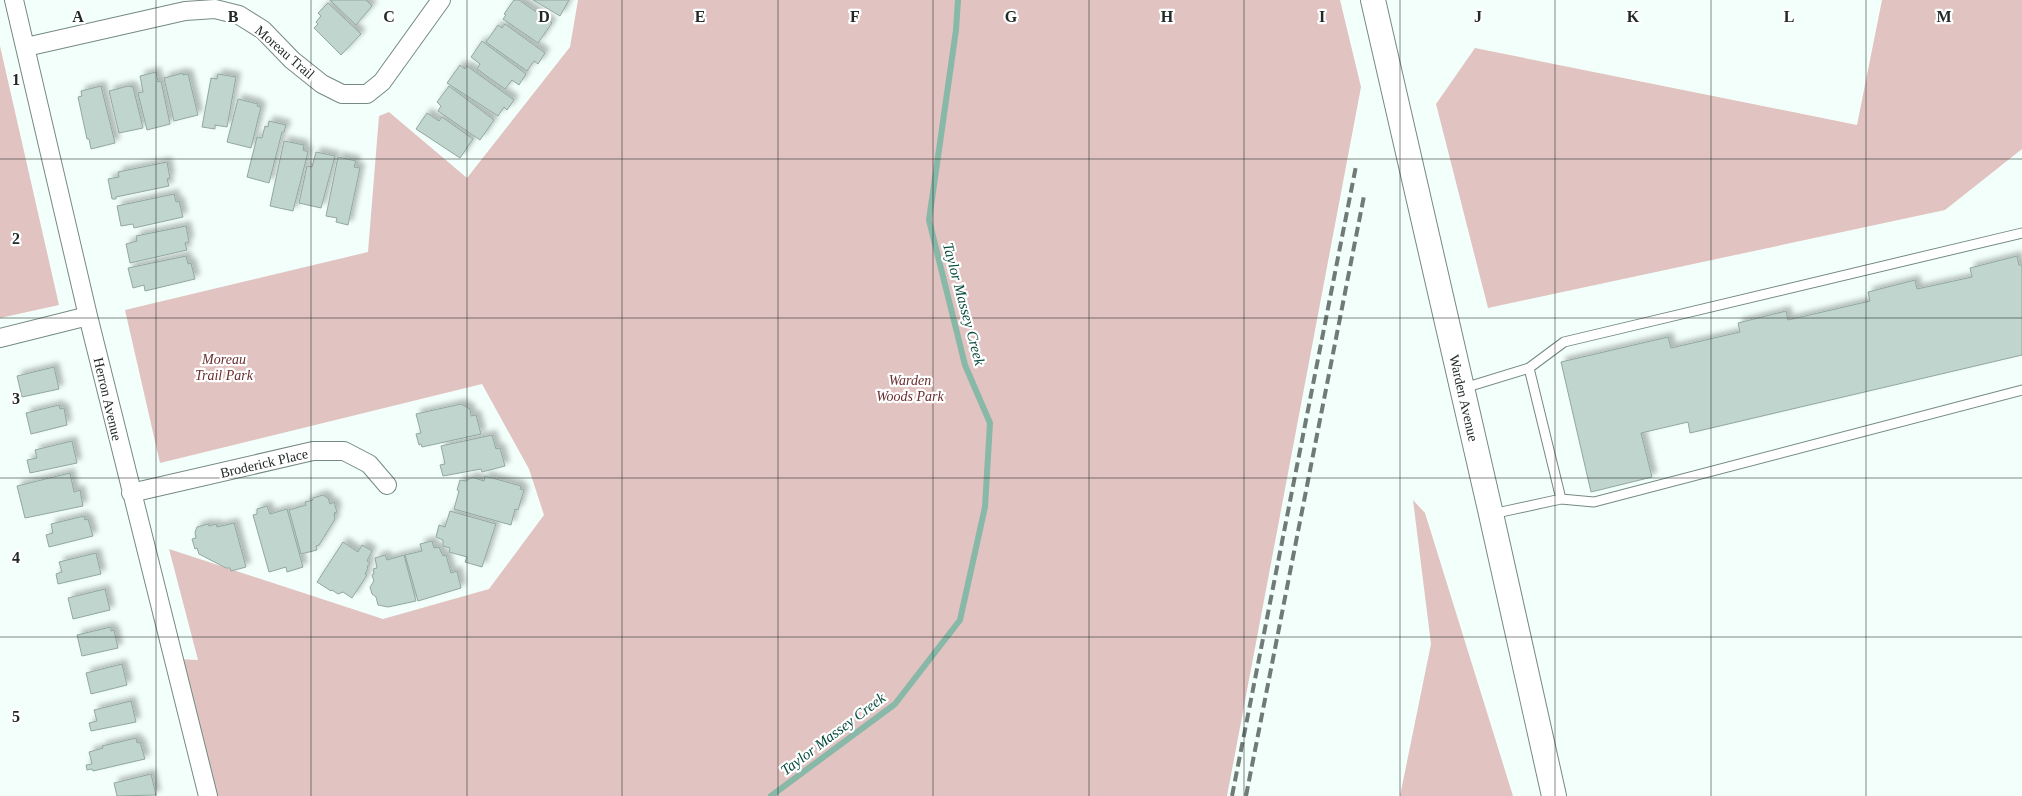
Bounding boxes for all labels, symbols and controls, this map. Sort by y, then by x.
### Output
text: A [72,8,84,25]
text: B [228,8,239,25]
text: C [383,8,395,25]
text: D [538,8,550,25]
text: E [695,8,705,25]
text: F [850,8,860,25]
text: G [1005,8,1018,25]
text: H [1161,8,1174,25]
text: I [1319,8,1325,25]
text: J [1474,8,1482,25]
text: K [1627,8,1640,25]
text: L [1784,8,1794,25]
text: M [1936,8,1952,25]
street label: Moreau Trail [252,23,317,82]
text: 1 [12,71,20,88]
text: 2 [12,230,20,247]
water label: Taylor Massey Creek [940,241,988,367]
park label: Moreau Trail Park [195,352,254,383]
street label: Warden Avenue [1446,353,1481,443]
street label: Herron Avenue [91,356,124,442]
park label: Warden Woods Park [876,373,945,404]
text: 3 [12,390,20,407]
street label: Broderick Place [219,446,310,481]
text: 4 [12,549,20,566]
water label: Taylor Massey Creek [778,689,889,778]
text: 5 [12,708,20,725]

